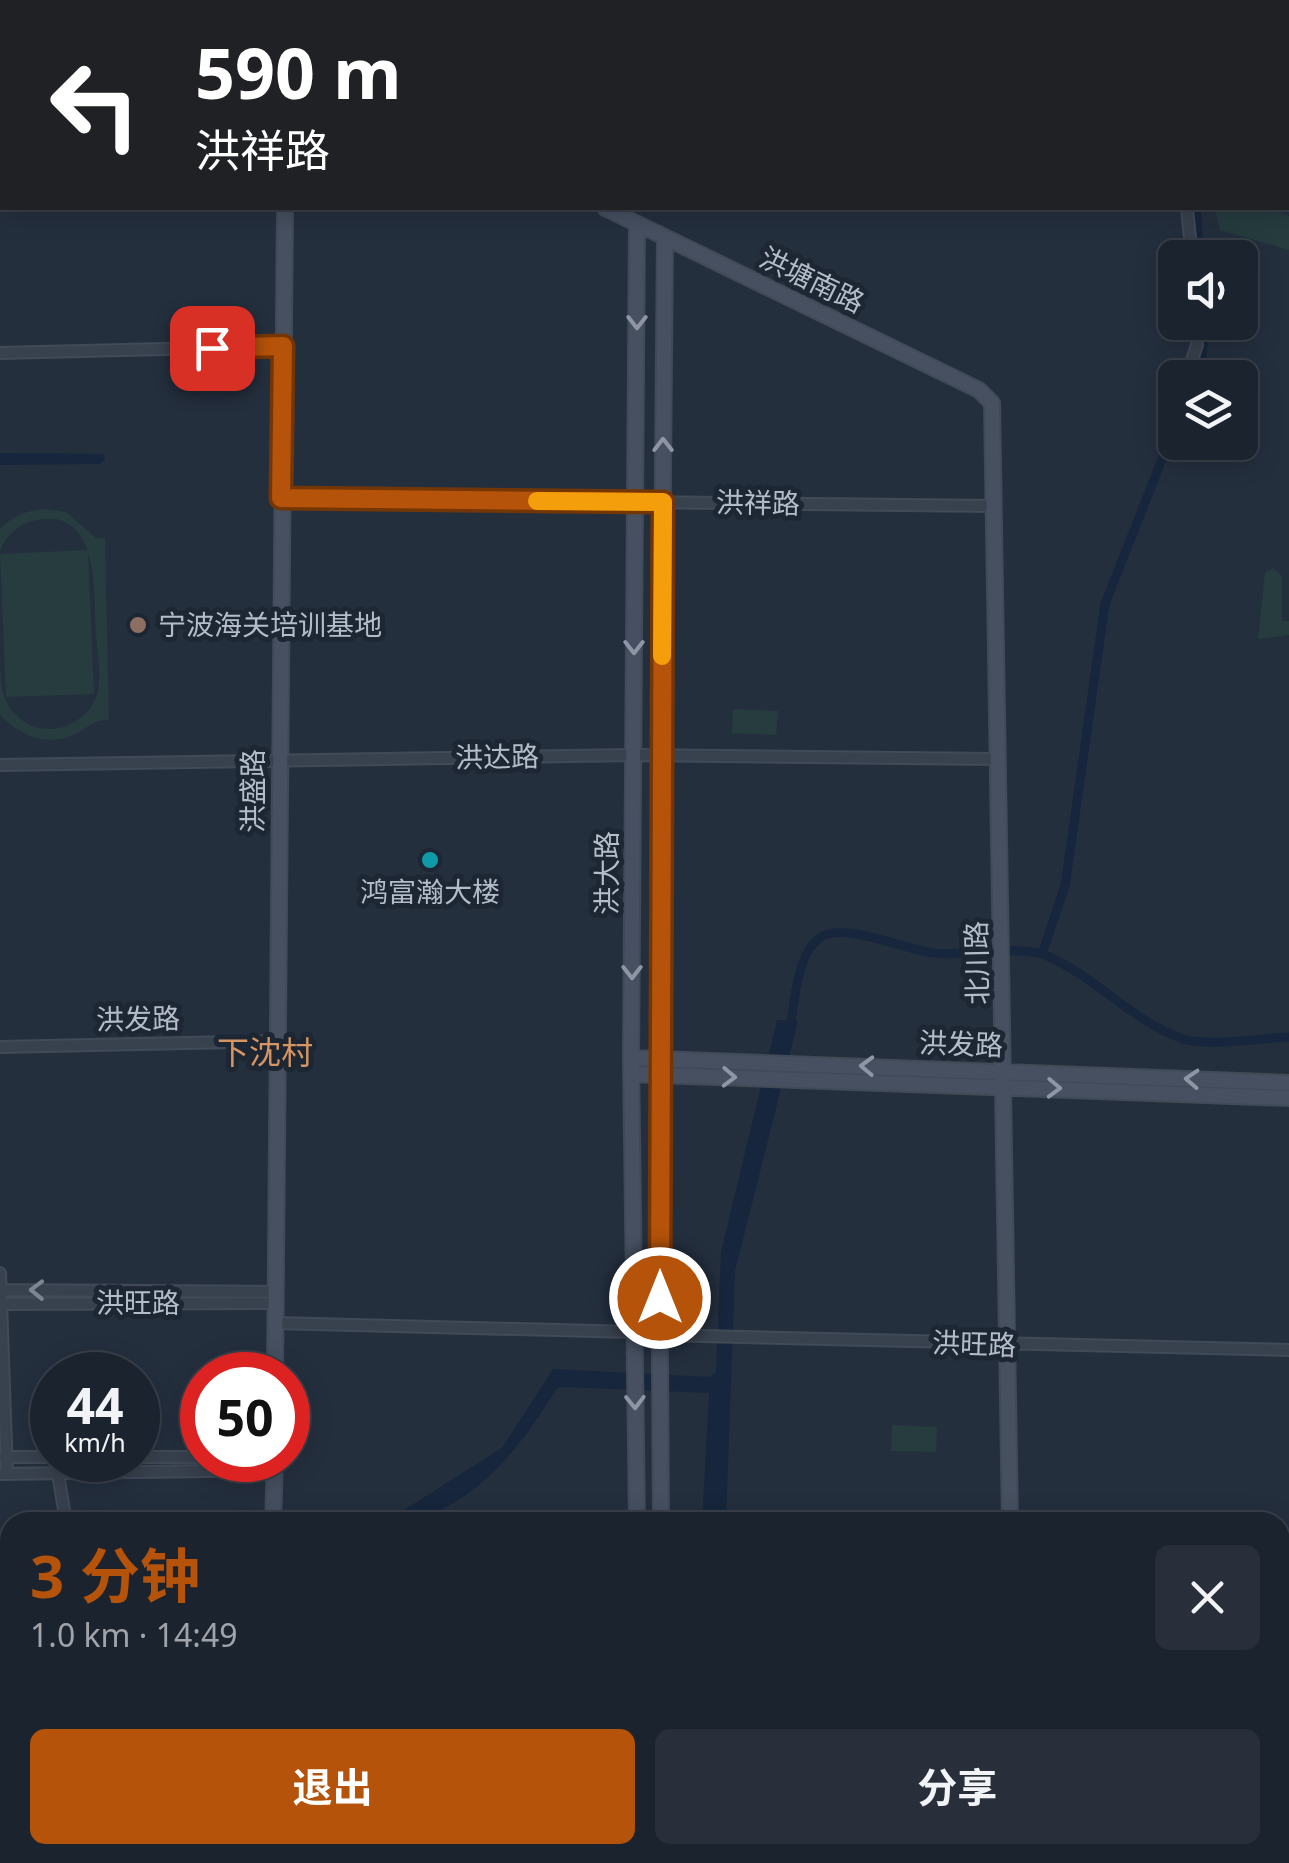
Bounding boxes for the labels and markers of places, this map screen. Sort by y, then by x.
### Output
pin [170,306,255,391]
place label: 宁波海关培训基地 [158,605,382,643]
marker: 宁波海关培训基地 [127,614,149,636]
marker: 鸿富瀚大楼 [419,849,441,871]
place label: 鸿富瀚大楼 [360,872,500,910]

